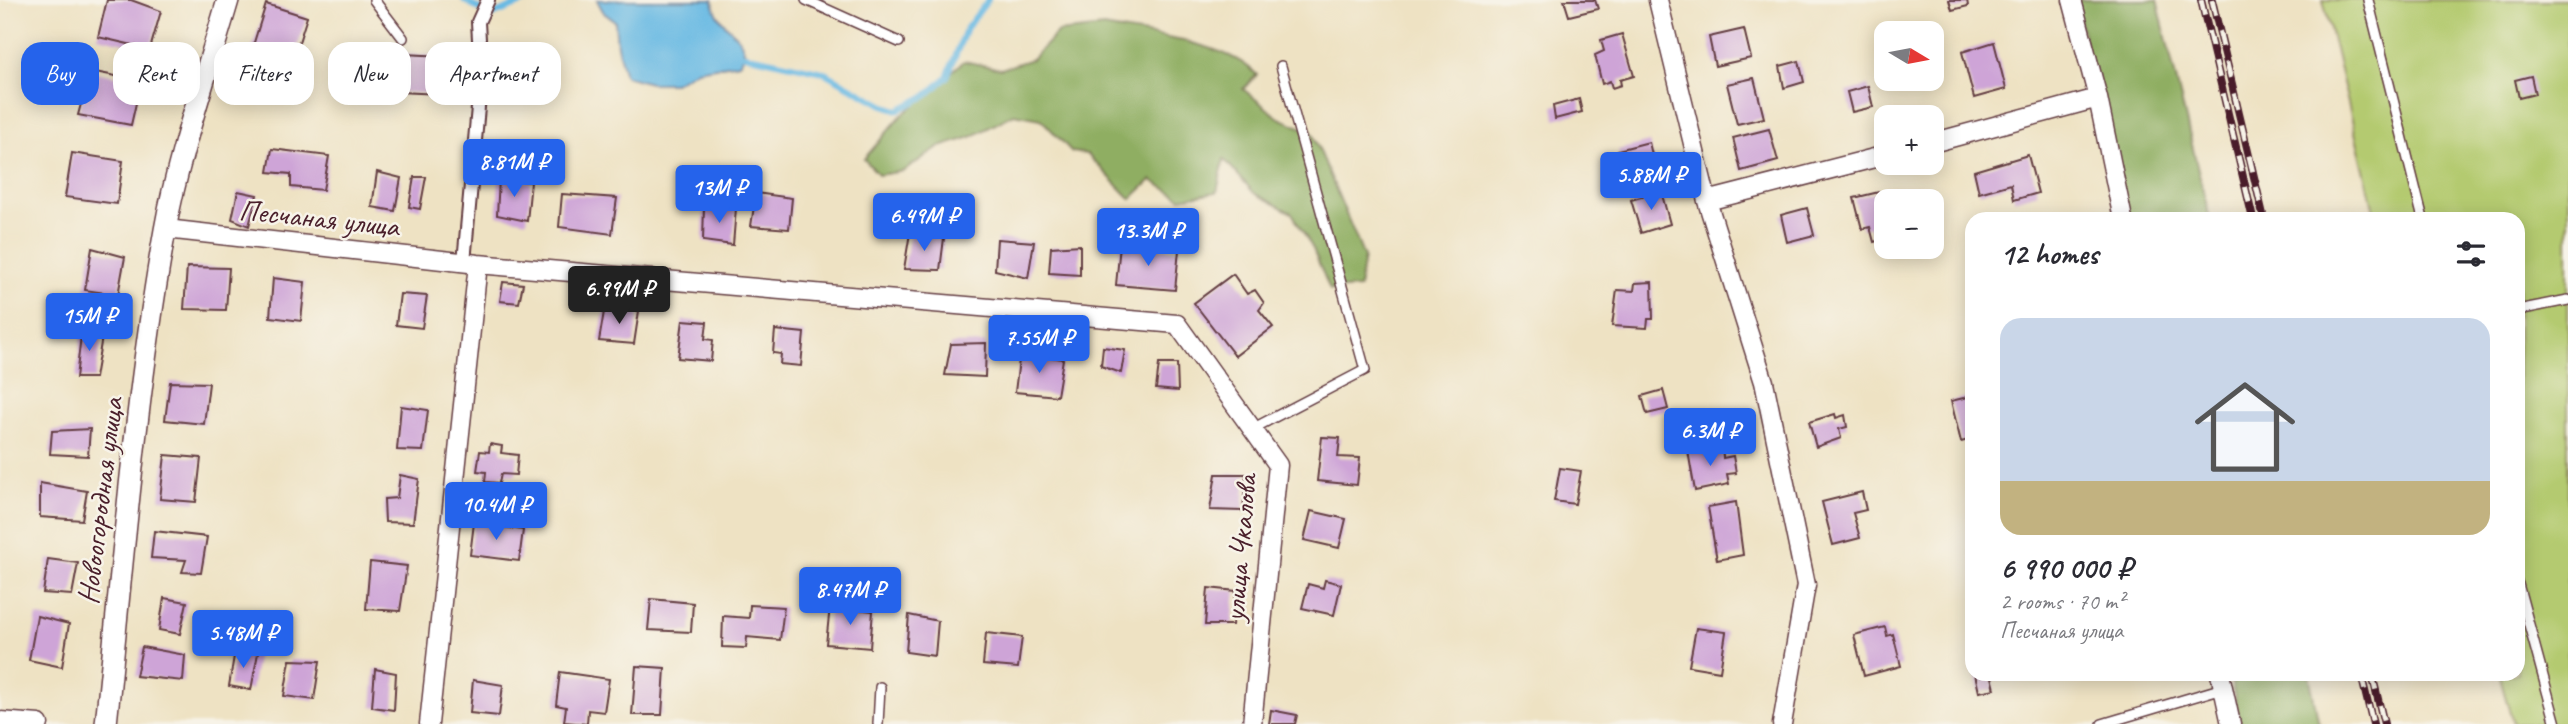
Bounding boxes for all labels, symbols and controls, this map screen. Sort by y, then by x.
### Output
north arrow [1874,21,1944,91]
map controls [1874,21,1944,259]
chip: Buy [21,42,99,105]
chip: Rent [113,42,200,105]
chip: Filters [214,42,314,105]
chip: New [328,42,411,105]
chip: Apartment [425,42,561,105]
button: + [1874,105,1944,175]
pin: 8.81M ₽ [449,140,579,199]
text: 8.81M ₽ [479,147,549,176]
pin: 5.88M ₽ [1586,152,1716,212]
text: 5.88M ₽ [1616,160,1686,189]
pin: 13M ₽ [670,166,768,225]
text: 13M ₽ [692,173,746,202]
button: − [1874,189,1944,259]
street label: Песчаная улица [237,191,403,245]
pin: 6.49M ₽ [859,194,989,253]
text: 6.49M ₽ [889,201,959,230]
pin: 13.3M ₽ [1083,208,1213,268]
text: 13.3M ₽ [1113,216,1183,245]
text: 12 homes [2000,235,2098,273]
icon: filters [2452,235,2490,273]
pin: 6.99M ₽ [554,266,684,326]
text: 6.99M ₽ [584,274,654,303]
pin: 15M ₽ [40,294,138,353]
text: 15M ₽ [62,301,116,330]
pin: 7.55M ₽ [974,316,1104,375]
text: 7.55M ₽ [1005,323,1074,352]
icon: home [2182,364,2308,490]
street label: Новоогородная улица [68,394,132,606]
pin: 6.3M ₽ [1653,408,1767,468]
text: 6.3M ₽ [1680,416,1740,445]
street label: улица Чкалова [1214,470,1266,625]
pin: 10.4M ₽ [431,482,561,542]
text: 10.4M ₽ [461,490,531,519]
text: 6 990 000 ₽ [2000,549,2132,587]
pin: 8.47M ₽ [785,568,915,627]
text: 8.47M ₽ [815,575,885,604]
text: 2 rooms · 70 m² [2000,587,2124,616]
pin: 5.48M ₽ [178,610,308,670]
text: Песчаная улица [2000,616,2123,645]
text: 5.48M ₽ [208,618,278,647]

